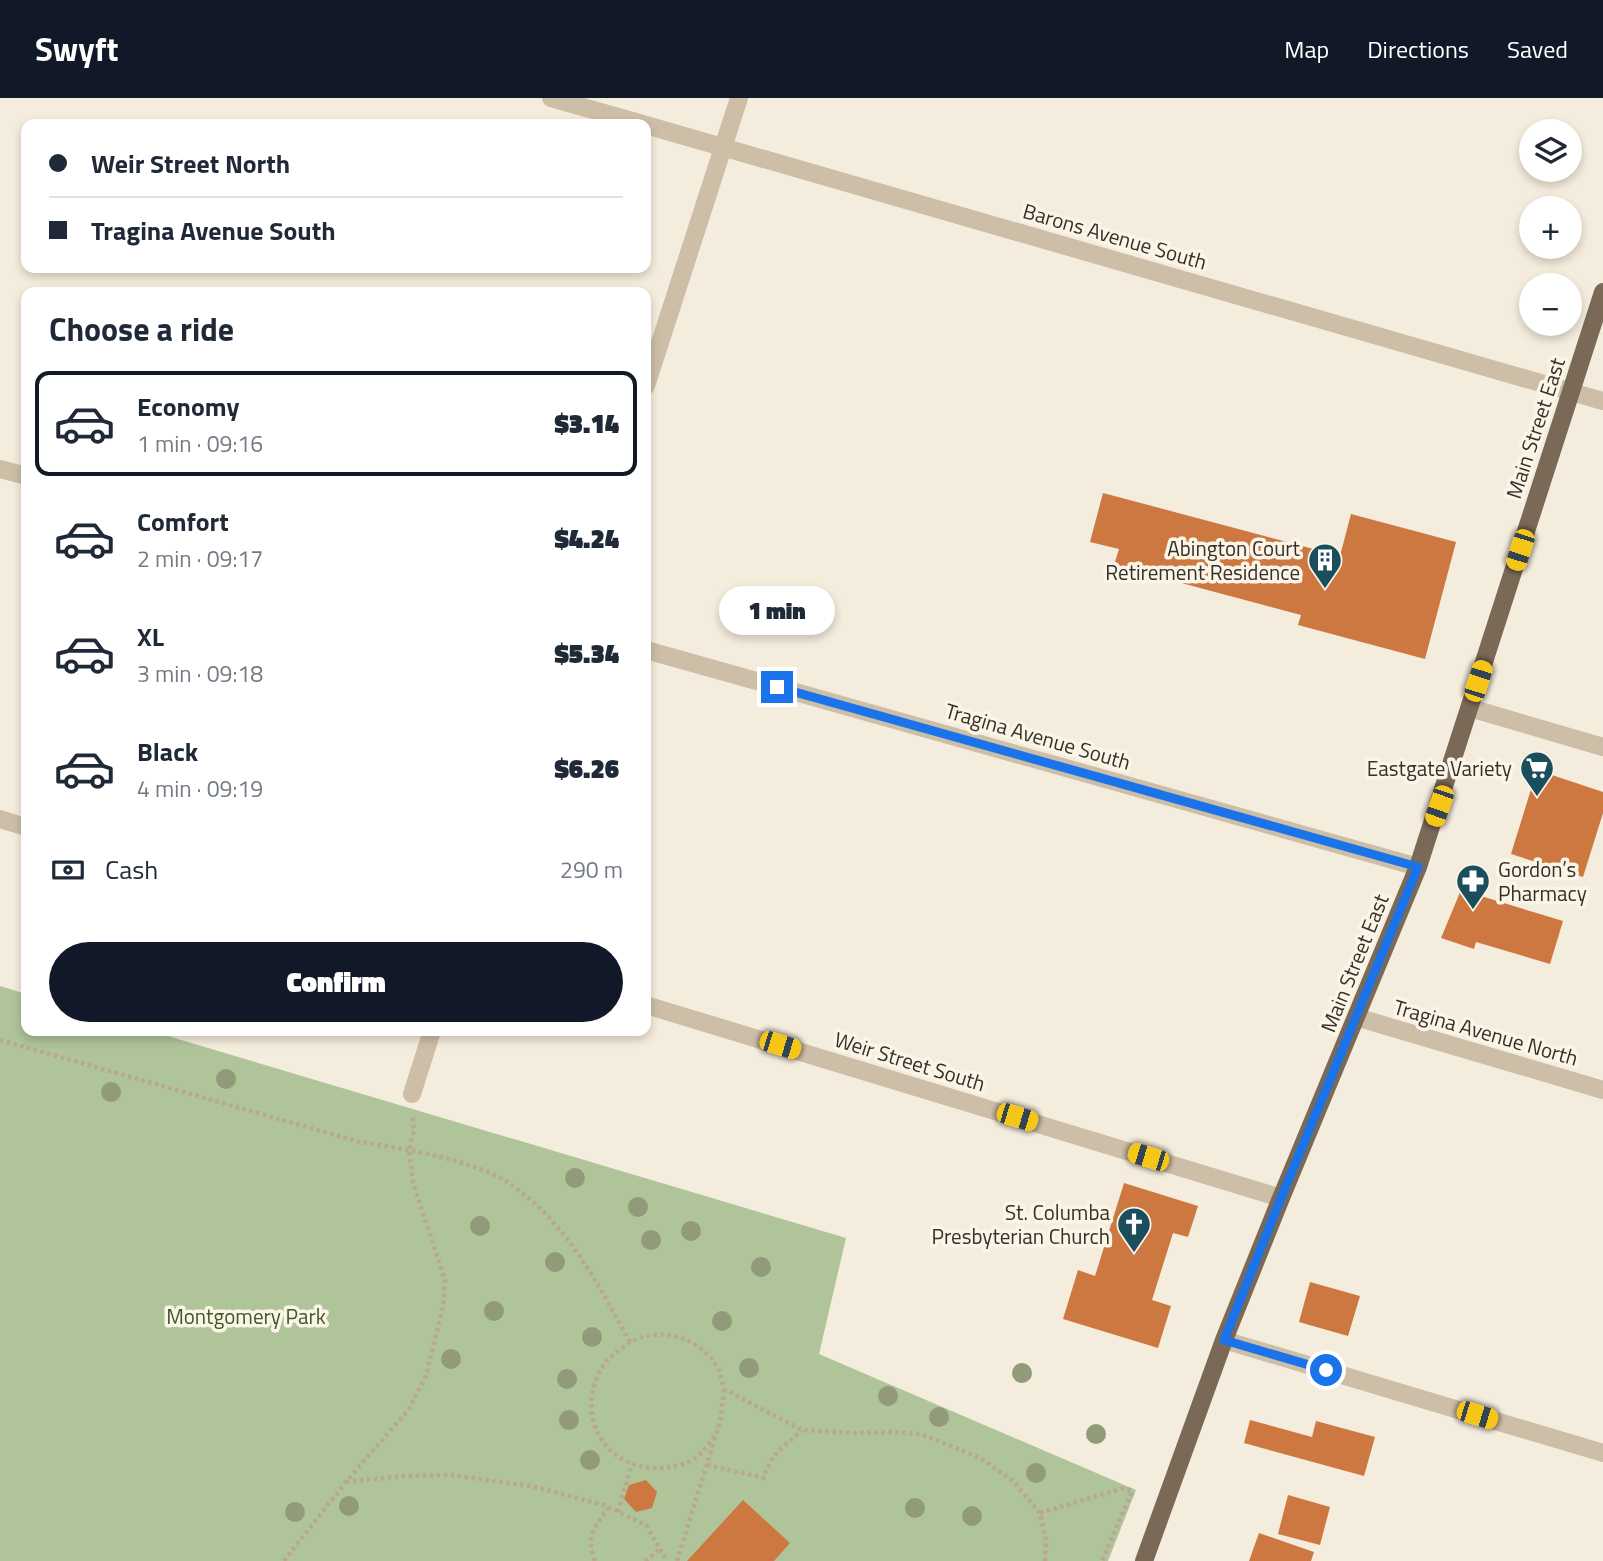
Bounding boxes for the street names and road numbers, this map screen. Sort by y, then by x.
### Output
street label: Barons Avenue South [1019,194,1211,278]
street label: Main Street East [1497,353,1573,503]
street label: Tragina Avenue South [942,694,1134,778]
street label: Main Street East [1312,888,1397,1037]
street label: Tragina Avenue North [1390,990,1582,1074]
street label: Weir Street South [831,1023,989,1099]

